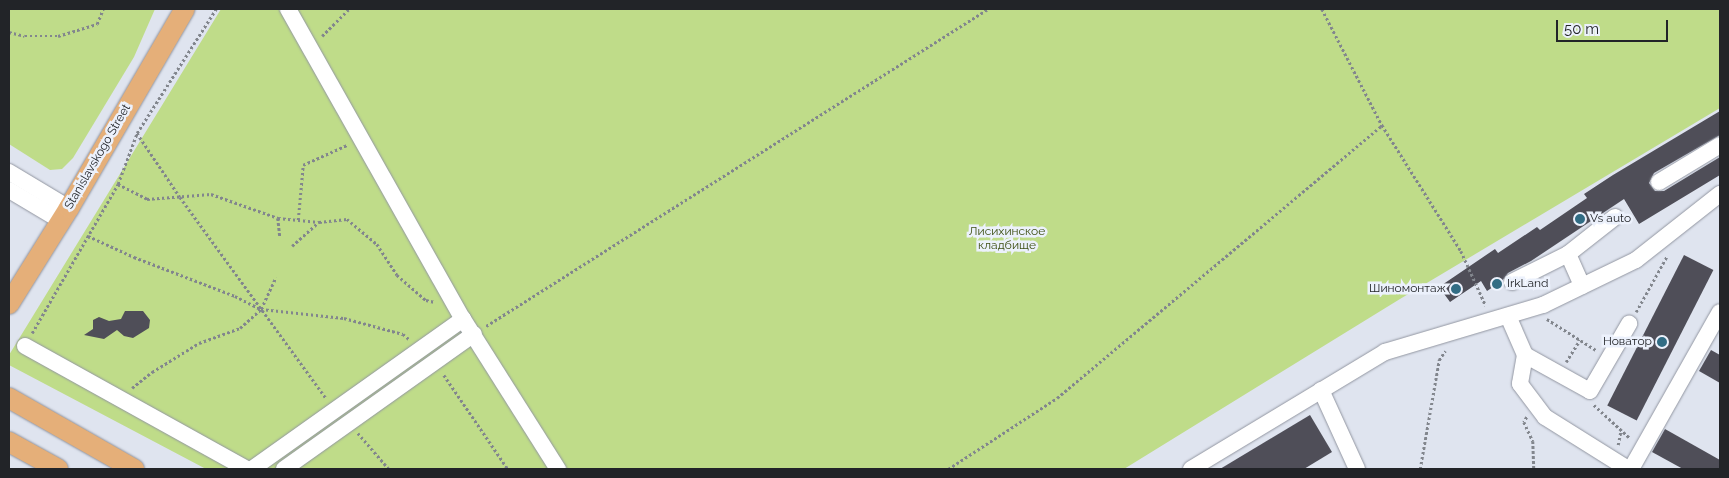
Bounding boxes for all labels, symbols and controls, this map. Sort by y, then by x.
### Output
scale bar [1559,10,1672,42]
text: 50 m [1564,20,1599,38]
street label: Stanislavskogo Street [62,102,134,212]
place label: Vs auto [1590,212,1631,226]
marker: Vs auto [1574,213,1586,225]
park label: Лисихинское кладбище [969,225,1045,253]
place label: IrkLand [1507,277,1549,291]
marker: IrkLand [1491,278,1503,290]
place label: Шиномонтаж [1369,282,1446,296]
marker: Шиномонтаж [1450,283,1462,295]
place label: Новатор [1603,335,1652,349]
marker: Новатор [1656,336,1668,348]

